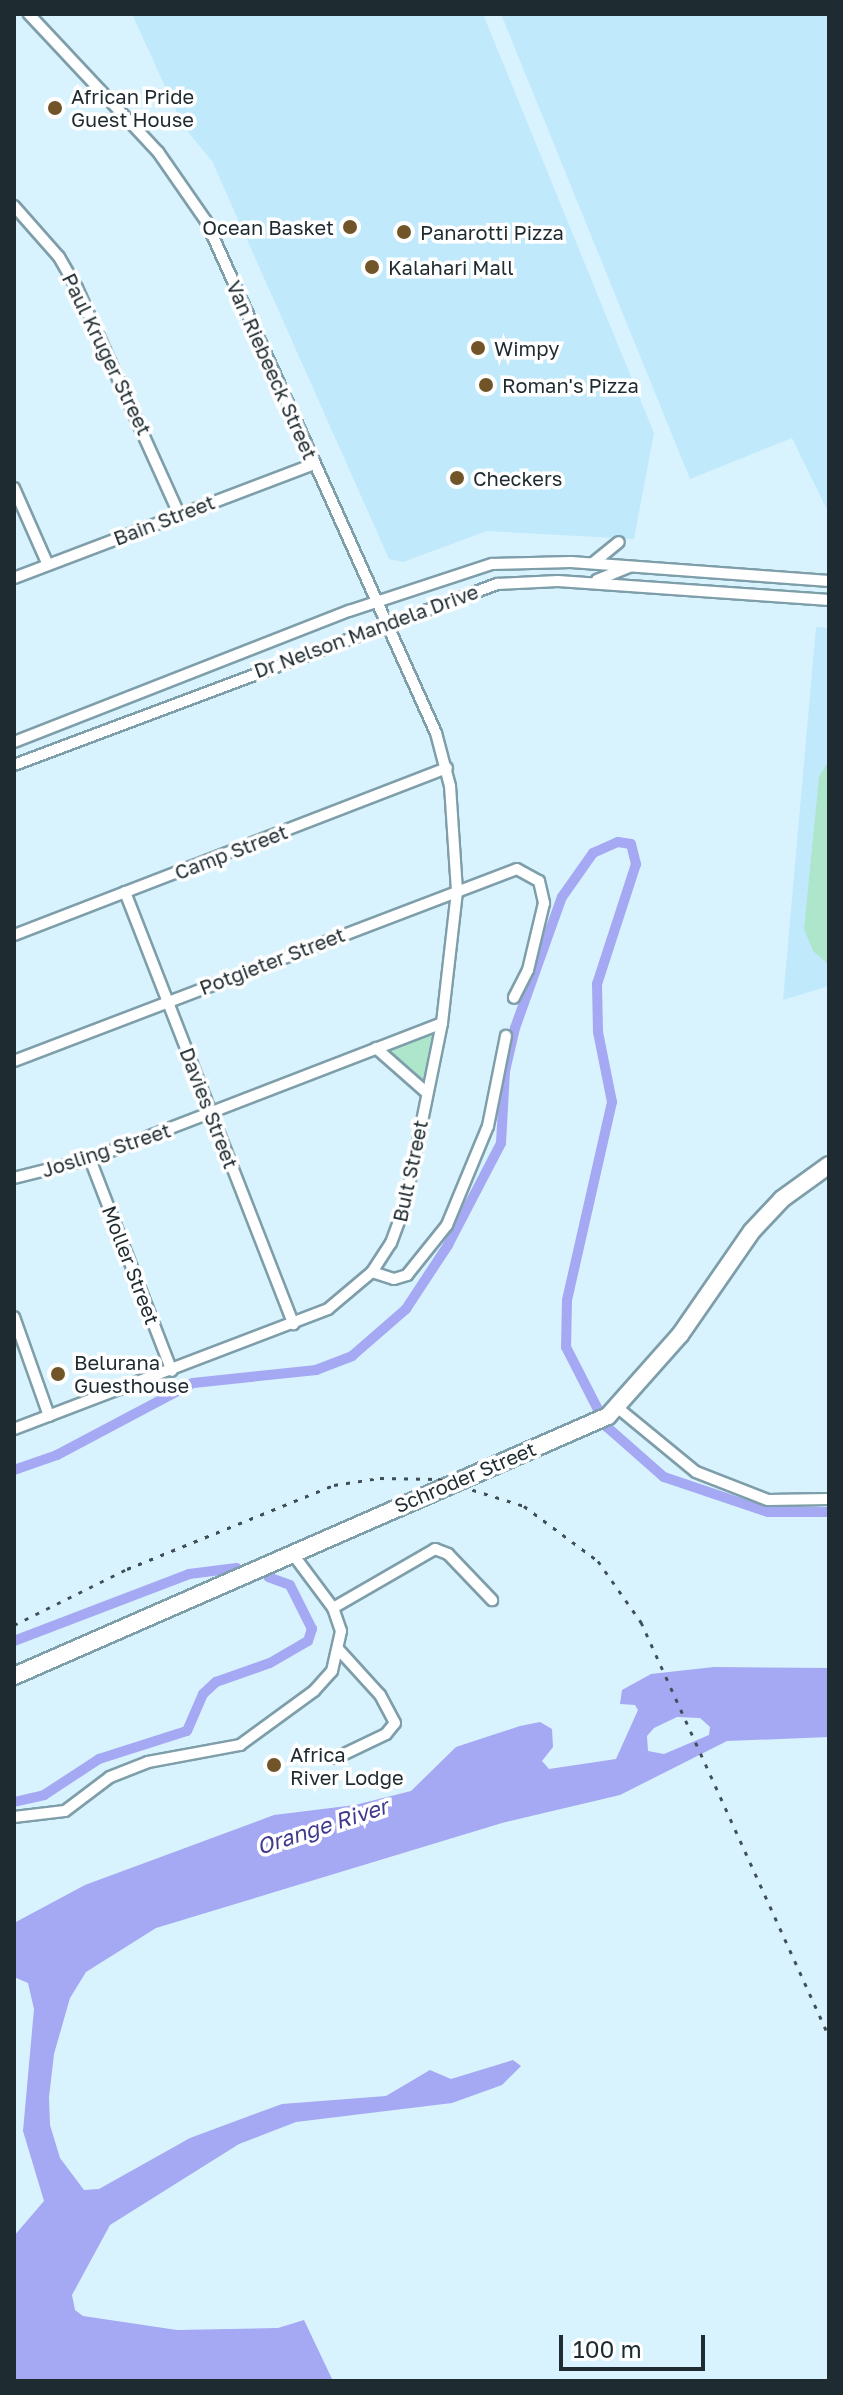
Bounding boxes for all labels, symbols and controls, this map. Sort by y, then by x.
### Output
place label: African Pride Guest House [71,84,194,131]
marker: African Pride Guest House [46,99,64,117]
place label: Ocean Basket [202,215,334,239]
marker: Ocean Basket [341,218,359,236]
place label: Panarotti Pizza [420,220,564,244]
marker: Panarotti Pizza [395,223,413,241]
place label: Kalahari Mall [388,255,514,279]
marker: Kalahari Mall [363,258,381,276]
street label: Paul Kruger Street [57,269,157,439]
street label: Van Riebeeck Street [222,277,322,463]
place label: Wimpy [494,336,559,360]
marker: Wimpy [469,339,487,357]
place label: Roman's Pizza [502,373,639,397]
marker: Roman's Pizza [477,376,495,394]
place label: Checkers [473,466,562,490]
marker: Checkers [448,469,466,487]
street label: Bain Street [110,490,218,550]
street label: Dr Nelson Mandela Drive [251,579,481,683]
street label: Camp Street [171,819,291,885]
street label: Potgieter Street [196,922,348,1000]
street label: Davies Street [175,1044,243,1172]
street label: Josling Street [38,1118,174,1182]
street label: Bult Street [387,1118,433,1224]
street label: Moller Street [97,1202,165,1328]
place label: Belurana Guesthouse [74,1350,189,1397]
marker: Belurana Guesthouse [49,1365,67,1383]
street label: Schroder Street [391,1436,539,1518]
place label: Africa River Lodge [290,1742,404,1789]
marker: Africa River Lodge [265,1756,283,1774]
water label: Orange River [253,1792,391,1860]
scale bar [563,2319,709,2369]
text: 100 m [573,2334,642,2363]

